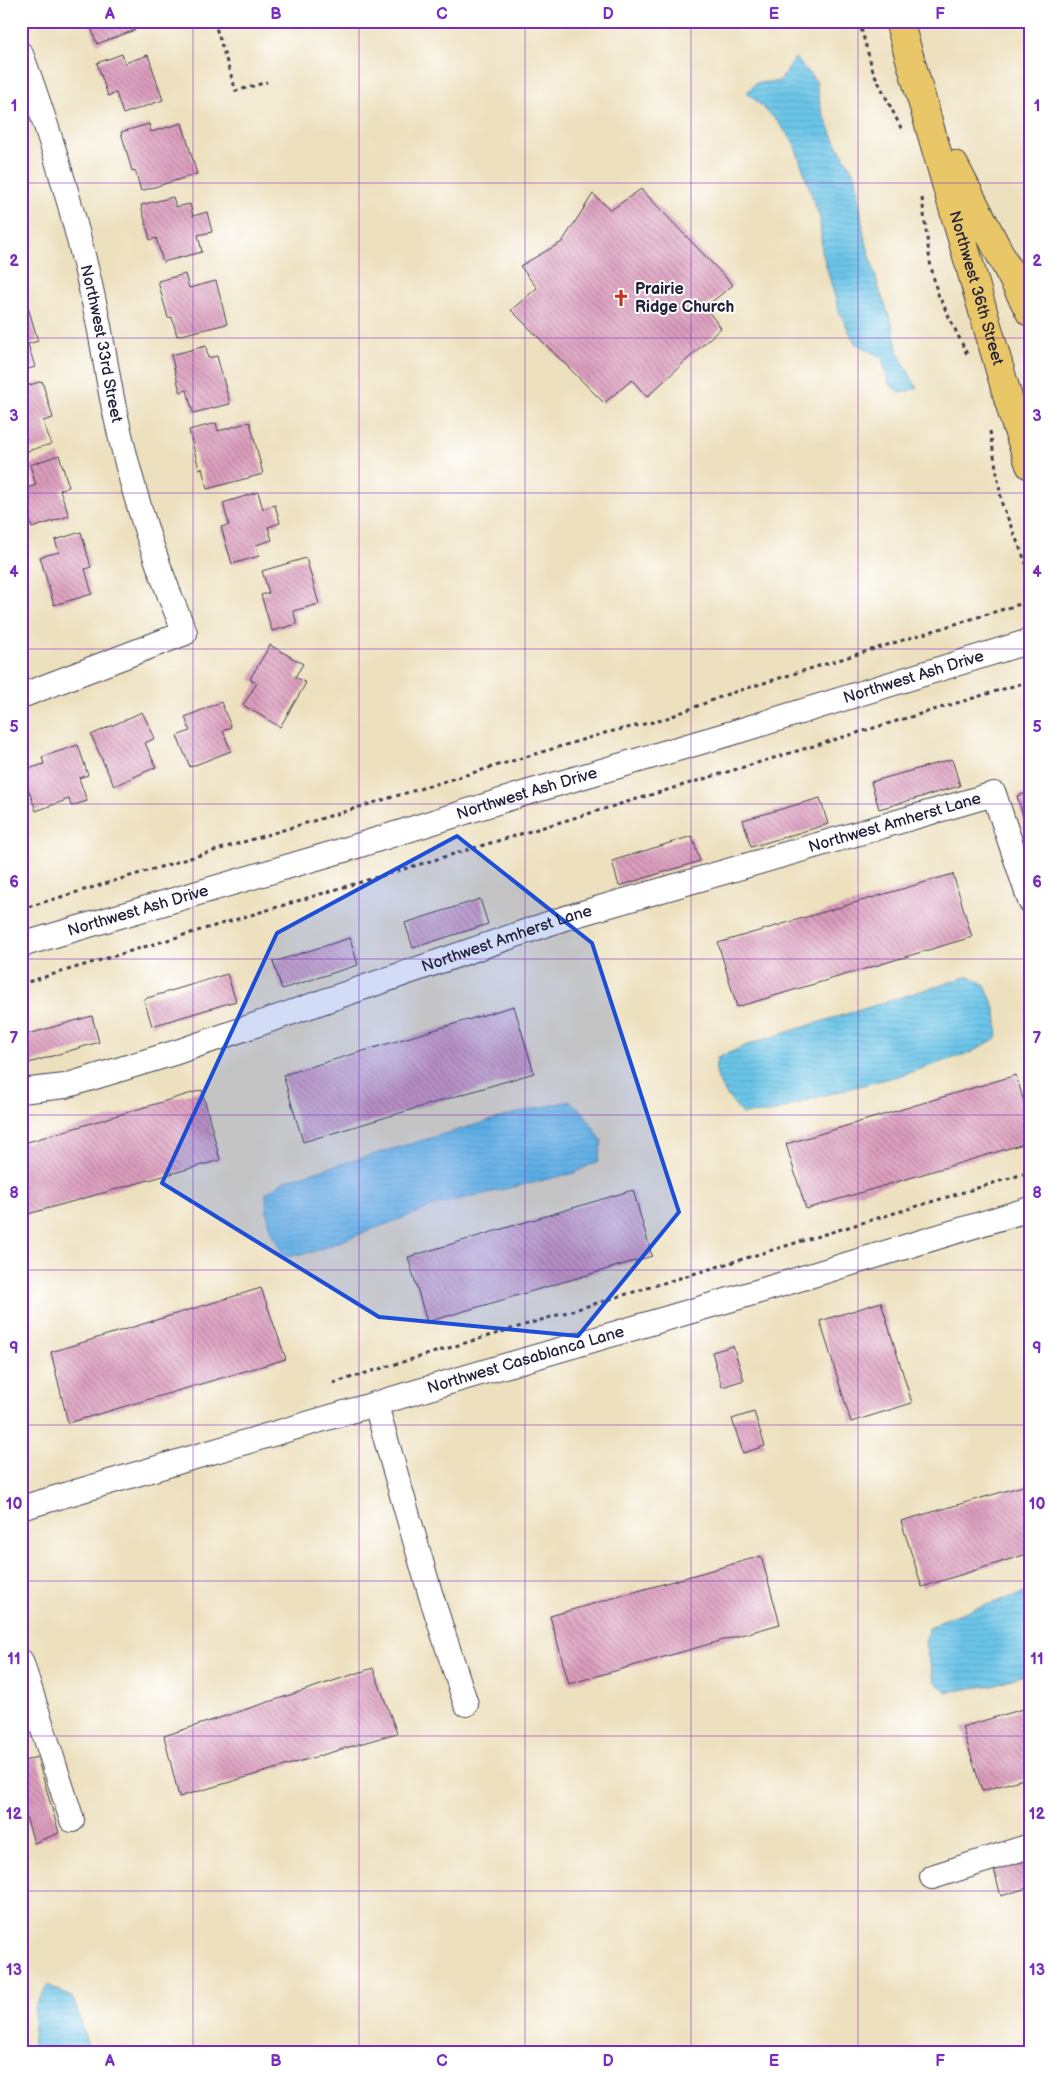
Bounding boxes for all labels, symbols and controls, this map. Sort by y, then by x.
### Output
text: A [104,5,115,24]
text: B [270,5,282,24]
text: C [436,5,448,24]
text: D [602,5,614,24]
text: E [769,5,779,24]
text: F [935,5,945,24]
text: 1 [11,97,17,116]
text: 1 [1034,97,1040,116]
street label: Northwest 36th Street [945,209,1008,367]
text: 2 [9,252,19,271]
text: 2 [1032,252,1042,271]
street label: Northwest 33rd Street [76,263,126,424]
place label: Prairie Ridge Church [635,280,734,317]
church icon: Prairie Ridge Church [611,288,631,308]
text: 3 [9,407,19,426]
text: 3 [1032,407,1042,426]
text: 4 [9,563,19,582]
text: 4 [1032,563,1042,582]
street label: Northwest Ash Drive [841,646,987,708]
text: 5 [9,718,19,737]
text: 5 [1032,718,1042,737]
street label: Northwest Ash Drive [454,763,600,824]
street label: Northwest Amherst Lane [806,789,984,857]
text: 6 [9,873,19,892]
text: 6 [1032,873,1042,892]
street label: Northwest Ash Drive [65,881,211,940]
street label: Northwest Amherst Lane [419,901,595,976]
text: 7 [10,1029,19,1048]
text: 7 [1033,1029,1042,1048]
text: 8 [9,1184,19,1203]
text: 8 [1032,1184,1042,1203]
street label: Northwest Casablanca Lane [425,1322,627,1398]
text: 9 [9,1339,19,1358]
text: 9 [1032,1339,1042,1358]
text: 10 [6,1495,22,1514]
text: 10 [1029,1495,1045,1514]
text: 11 [7,1650,21,1669]
text: 11 [1030,1650,1044,1669]
text: 12 [6,1805,23,1824]
text: 12 [1029,1805,1046,1824]
text: 13 [6,1961,22,1980]
text: 13 [1029,1961,1045,1980]
text: A [104,2052,115,2071]
text: B [270,2052,282,2071]
text: C [436,2052,448,2071]
text: D [602,2052,614,2071]
text: E [769,2052,779,2071]
text: F [935,2052,945,2071]

